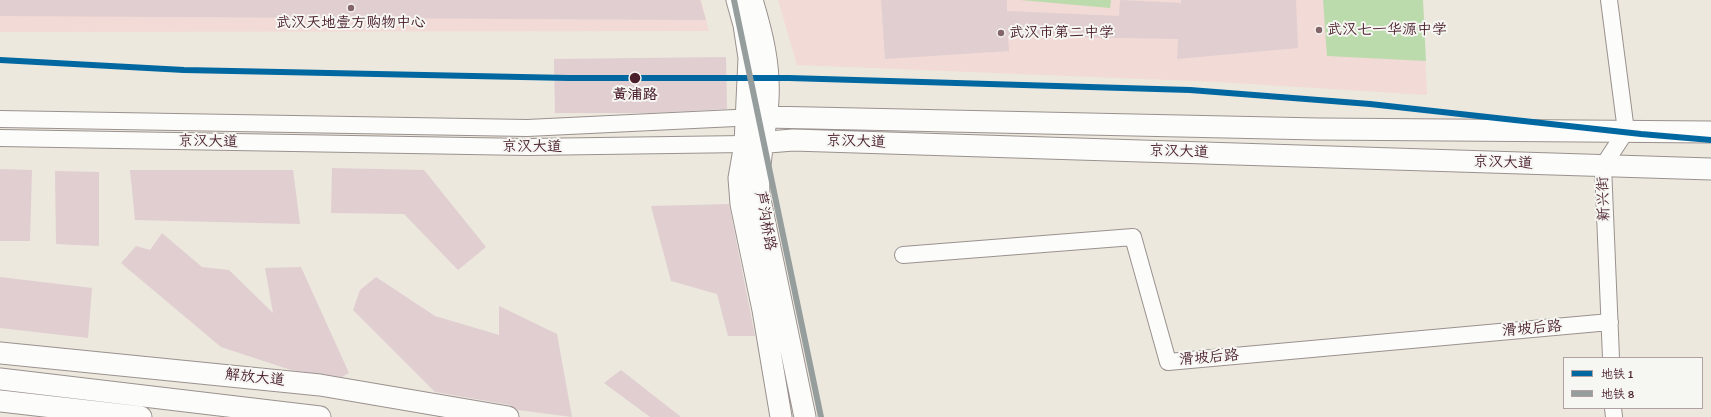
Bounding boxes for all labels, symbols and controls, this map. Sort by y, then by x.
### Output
marker: 武汉天地壹方购物中心 [346,3,356,13]
place label: 武汉天地壹方购物中心 [276,14,426,32]
place label: 武汉七一华源中学 [1327,21,1447,39]
place label: 武汉市第二中学 [1009,24,1114,42]
marker: 武汉七一华源中学 [1314,25,1324,35]
marker: 武汉市第二中学 [996,28,1006,38]
marker: 黄浦路 [628,71,642,85]
place label: 黄浦路 [613,86,657,104]
street label: 京汉大道 [178,132,238,152]
street label: 京汉大道 [826,132,886,152]
street label: 京汉大道 [502,138,562,156]
street label: 京汉大道 [1149,142,1209,162]
street label: 京汉大道 [1473,153,1533,173]
street label: 新兴街 [1594,176,1614,222]
street label: 芦沟桥路 [751,190,779,252]
street label: 滑坡后路 [1501,317,1563,341]
street label: 滑坡后路 [1178,346,1240,370]
legend [1563,357,1703,409]
street label: 解放大道 [224,366,286,390]
text: 地铁 1 [1601,367,1633,381]
text: 地铁 8 [1601,387,1634,401]

